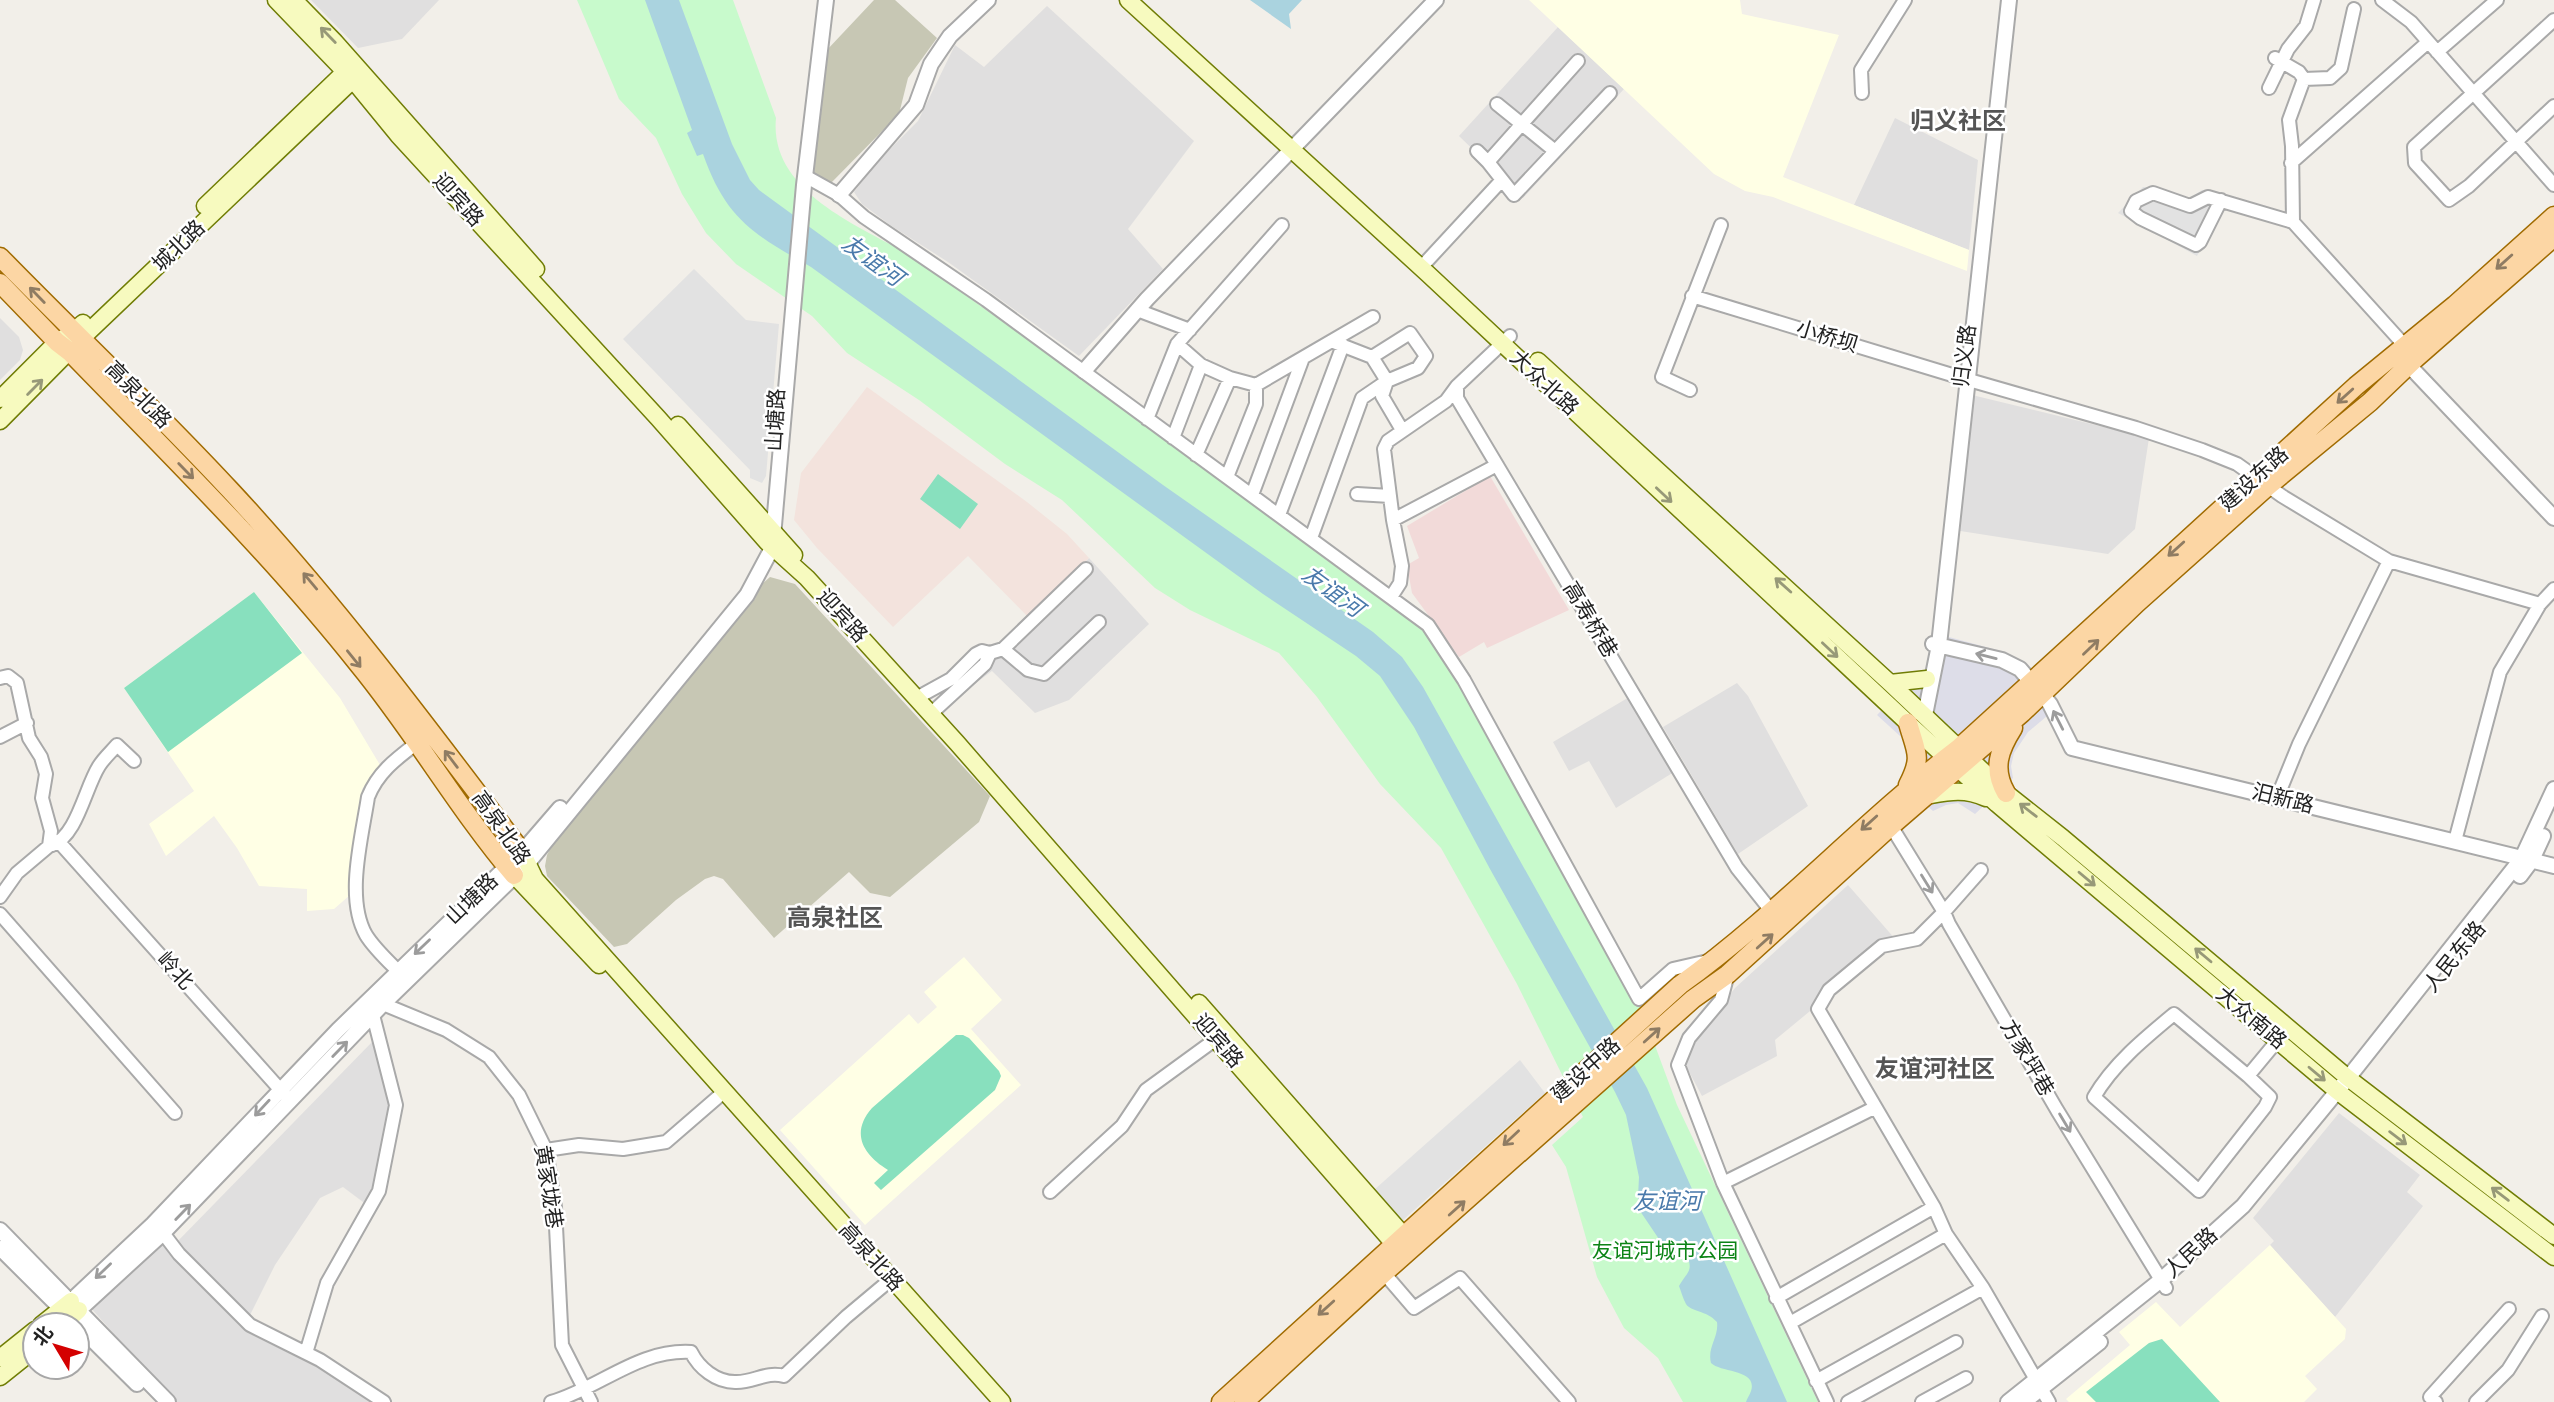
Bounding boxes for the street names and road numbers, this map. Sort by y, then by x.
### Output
street label: 迎宾路 [428,168,488,232]
street label: 城北路 [148,215,210,277]
street label: 小桥坝 [1793,316,1861,358]
street label: 归义路 [1949,323,1981,389]
street label: 大众北路 [1505,345,1583,421]
street label: 高泉北路 [100,356,176,434]
street label: 山塘路 [762,388,790,452]
street label: 建设东路 [2214,442,2294,516]
street label: 高寿桥巷 [1558,578,1622,662]
street label: 迎宾路 [812,584,872,648]
street label: 汨新路 [2249,779,2317,819]
street label: 高泉北路 [467,786,535,870]
street label: 山塘路 [441,868,503,930]
street label: 人民东路 [2419,916,2491,998]
street label: 岭北 [152,947,198,995]
street label: 大众南路 [2211,981,2291,1055]
street label: 迎宾路 [1188,1009,1248,1073]
street label: 方家坪巷 [1995,1015,2059,1101]
street label: 建设中路 [1546,1033,1626,1107]
street label: 黄家垅巷 [529,1144,567,1230]
street label: 高泉北路 [834,1217,908,1297]
street label: 人民路 [2159,1223,2223,1283]

